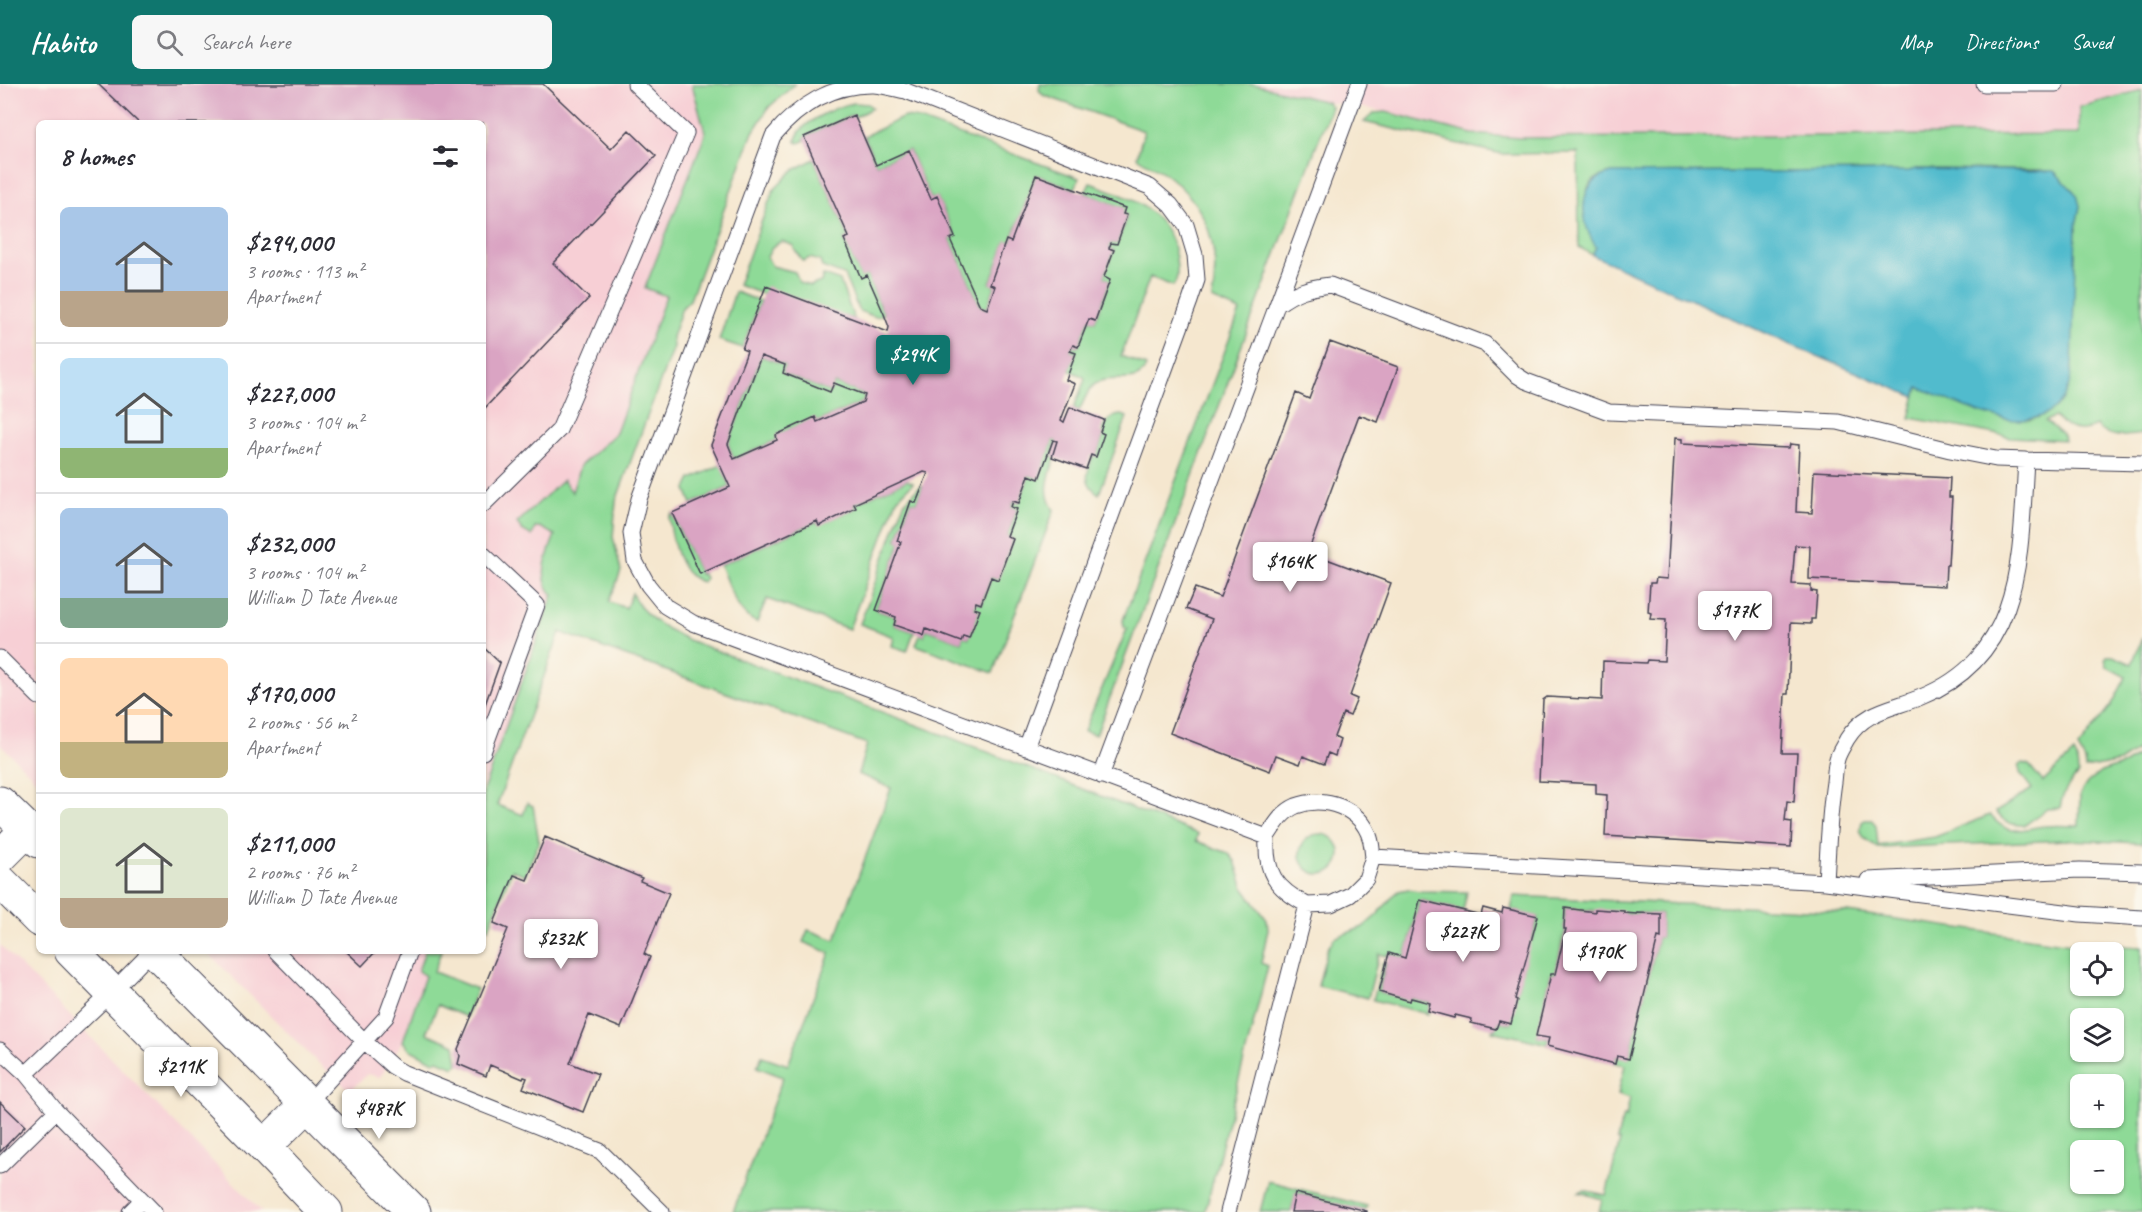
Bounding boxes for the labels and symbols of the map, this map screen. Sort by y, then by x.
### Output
pin: $294K [871,335,955,386]
pin: $164K [1248,542,1332,593]
pin: $177K [1693,591,1777,642]
pin: $227K [1421,912,1505,963]
pin: $232K [519,919,603,970]
pin: $170K [1558,932,1642,983]
pin: $211K [139,1047,223,1098]
pin: $487K [337,1089,421,1140]

